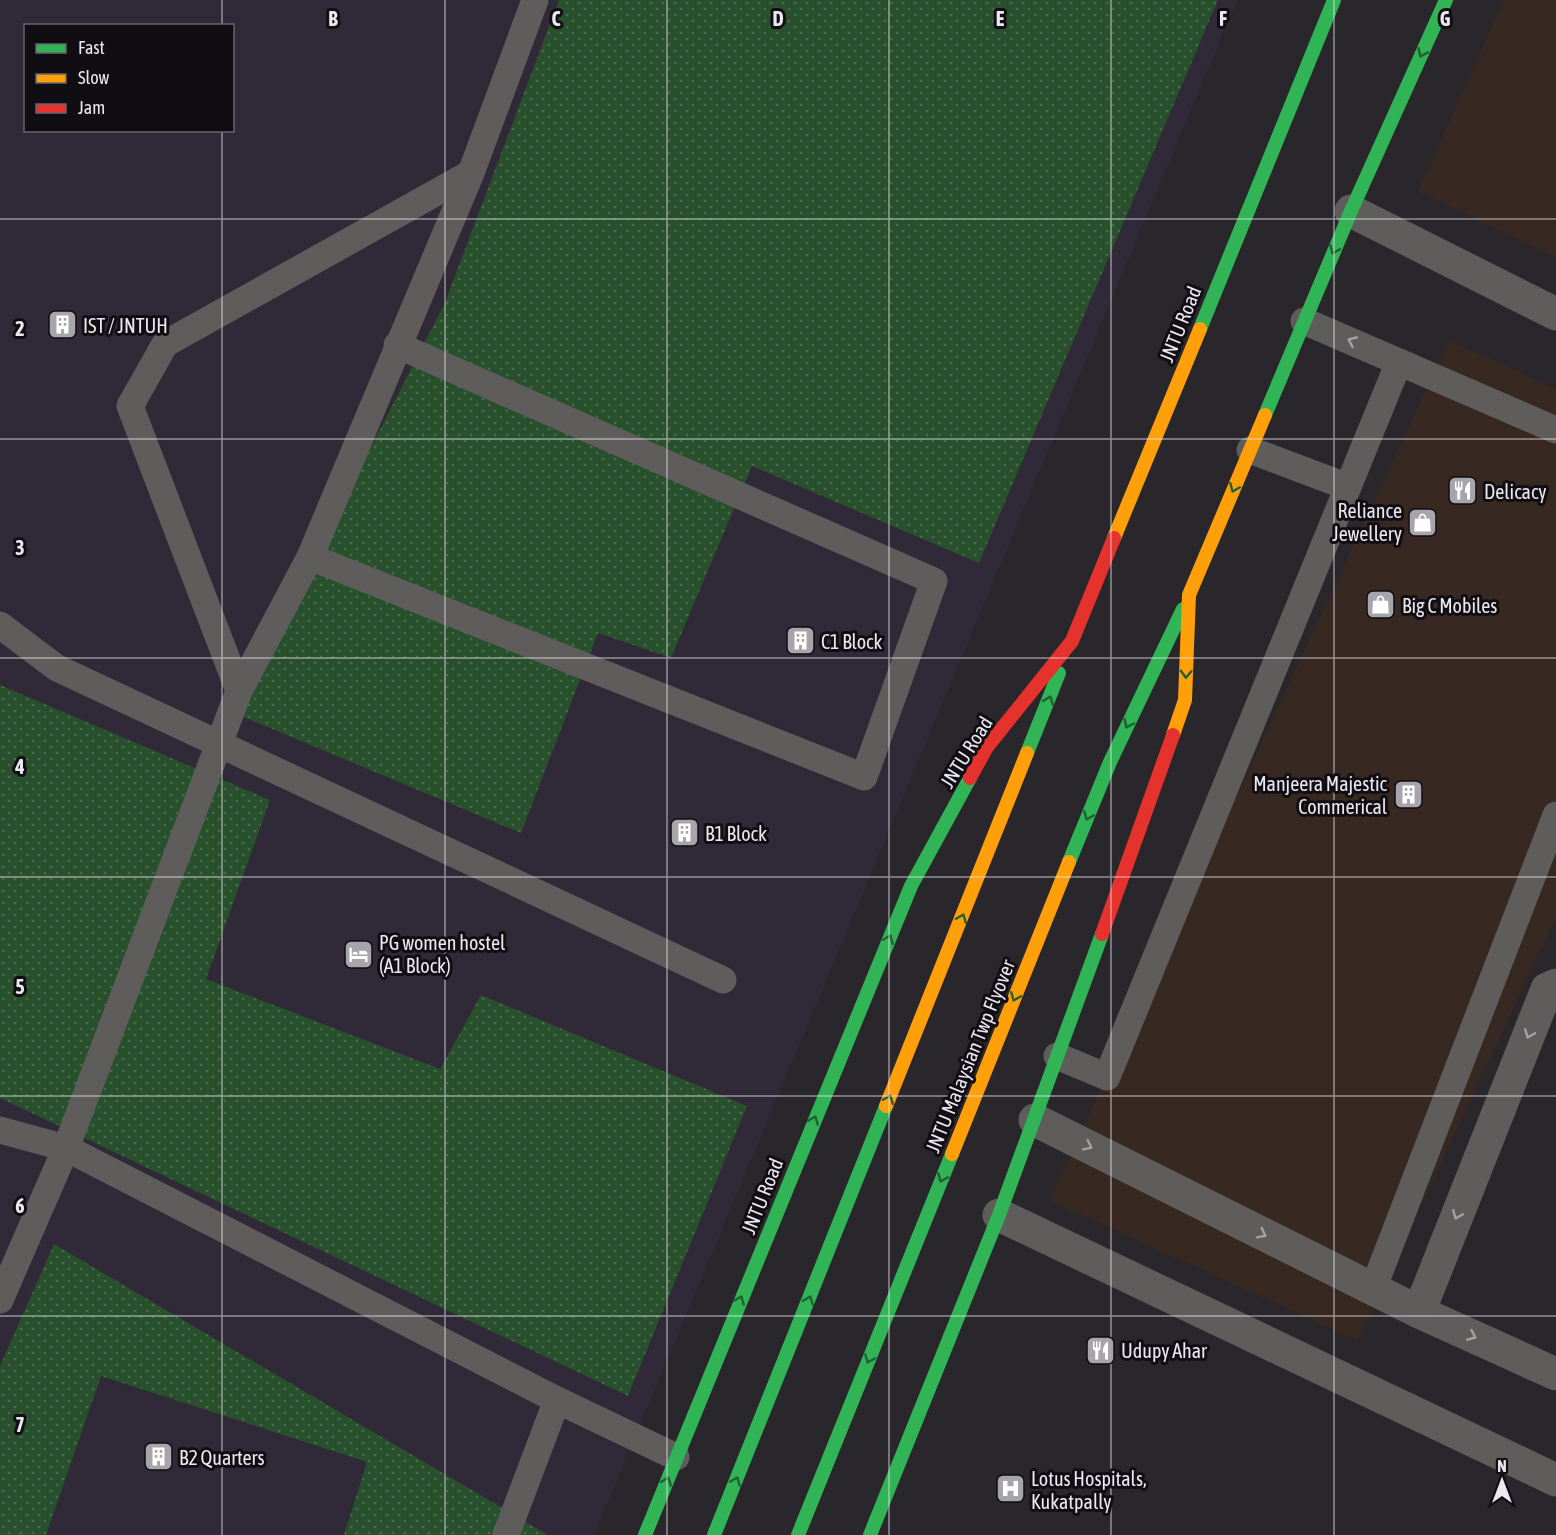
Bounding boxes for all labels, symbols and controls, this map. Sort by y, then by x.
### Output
text: B [328,7,338,30]
text: C [552,7,561,30]
text: D [772,7,784,30]
text: E [996,7,1005,30]
text: F [1219,7,1227,30]
text: G [1440,7,1451,30]
legend [24,24,234,132]
text: Fast [78,37,105,58]
one-way arrow [1417,47,1429,58]
text: Slow [78,67,109,88]
text: Jam [78,97,105,118]
one-way arrow [1329,244,1341,255]
street label: JNTU Road [1154,283,1206,365]
building icon: IST / JNTUH [46,309,78,341]
place label: IST / JNTUH [83,314,168,337]
text: 2 [15,317,25,340]
one-way arrow [1347,337,1358,349]
restaurant icon: Delicacy [1447,475,1479,507]
place label: Delicacy [1484,480,1547,503]
one-way arrow [1229,482,1241,493]
place label: Reliance Jewellery [1332,499,1402,545]
shop icon: Reliance Jewellery [1407,506,1439,538]
text: 3 [15,536,25,559]
shop icon: Big C Mobiles [1365,589,1397,621]
place label: Big C Mobiles [1402,594,1497,617]
building icon: C1 Block [784,625,816,657]
place label: C1 Block [821,630,883,653]
one-way arrow [1180,670,1192,679]
one-way arrow [1042,696,1054,707]
street label: JNTU Road [935,712,997,792]
one-way arrow [1123,718,1135,729]
text: 4 [14,755,25,778]
place label: Manjeera Majestic Commerical [1253,772,1388,818]
building icon: Manjeera Majestic Commerical [1392,778,1424,810]
one-way arrow [1083,810,1095,821]
building icon: B1 Block [668,817,700,849]
place label: B1 Block [705,822,767,845]
one-way arrow [955,914,967,925]
place label: PG women hostel (A1 Block) [379,931,506,977]
one-way arrow [881,934,894,945]
hotel icon: PG women hostel (A1 Block) [342,938,374,970]
street label: JNTU Malaysian Twp Flyover [921,955,1020,1156]
text: 5 [15,975,25,998]
one-way arrow [1010,991,1022,1002]
one-way arrow [1524,1027,1536,1038]
one-way arrow [882,1095,894,1106]
one-way arrow [807,1115,819,1126]
one-way arrow [1081,1138,1092,1150]
street label: JNTU Road [736,1155,788,1237]
one-way arrow [937,1172,949,1183]
text: 6 [15,1194,25,1217]
one-way arrow [1452,1209,1464,1220]
one-way arrow [1256,1226,1267,1238]
one-way arrow [733,1295,745,1306]
one-way arrow [802,1295,814,1306]
one-way arrow [1466,1329,1477,1341]
restaurant icon: Udupy Ahar [1084,1334,1116,1366]
place label: Udupy Ahar [1121,1339,1208,1362]
one-way arrow [864,1353,876,1364]
text: 7 [15,1413,25,1436]
building icon: B2 Quarters [142,1441,174,1473]
place label: B2 Quarters [179,1446,265,1469]
north arrow [1472,1451,1532,1511]
text: N [1497,1457,1507,1475]
place label: Lotus Hospitals, Kukatpally [1031,1467,1147,1513]
hospital icon: Lotus Hospitals, Kukatpally [994,1473,1026,1505]
one-way arrow [660,1476,672,1487]
one-way arrow [729,1476,741,1487]

